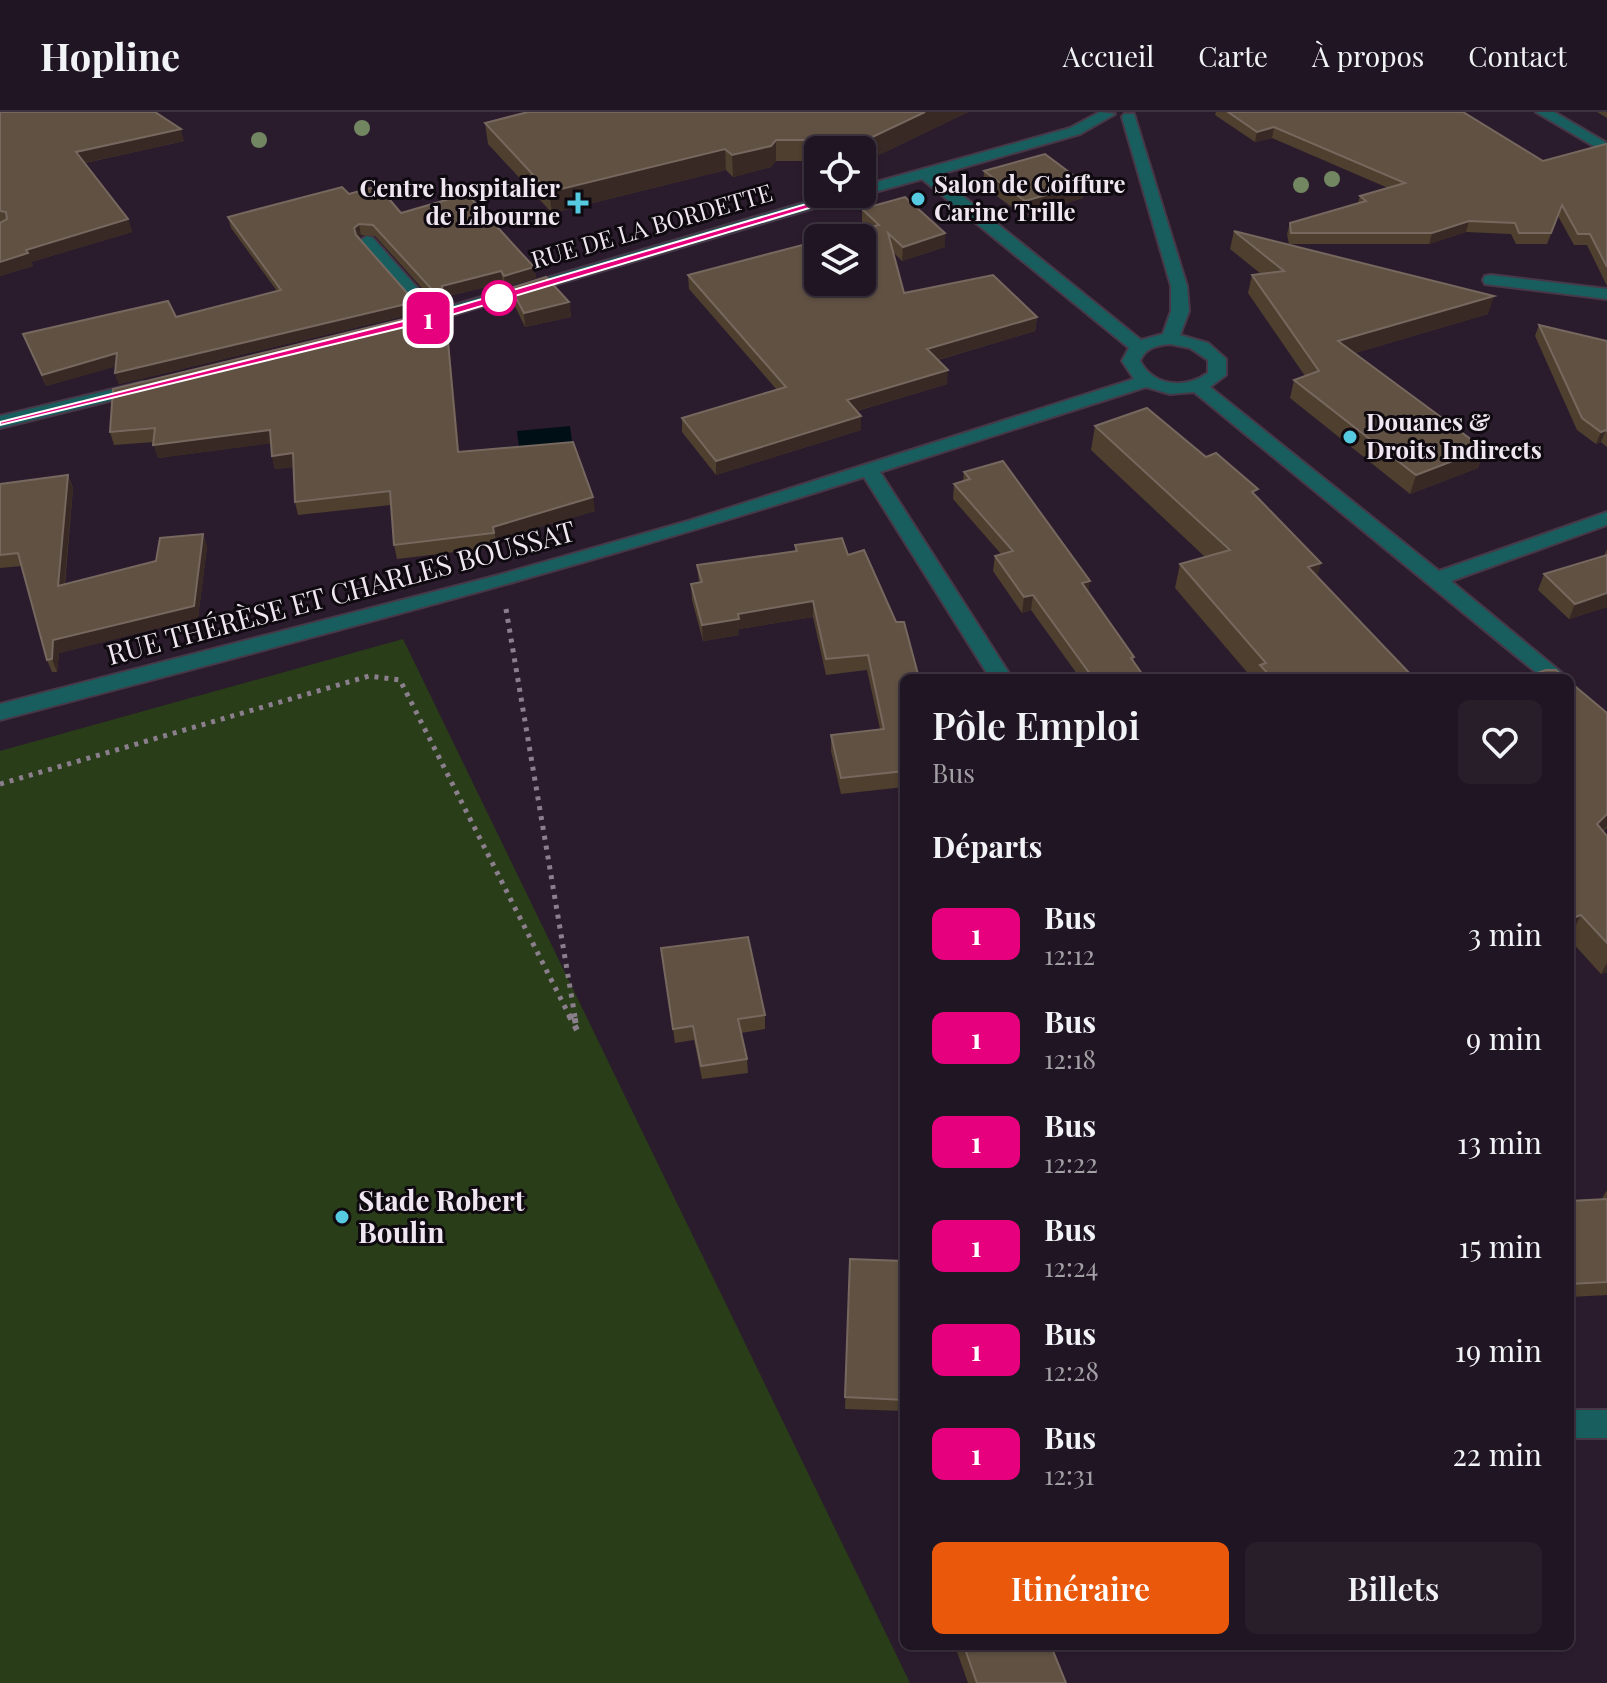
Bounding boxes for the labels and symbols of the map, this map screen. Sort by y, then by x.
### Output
place label: Salon de Coiffure Carine Trille [934,167,1126,227]
place label: Centre hospitalier de Libourne [359,171,561,231]
street label: RUE DE LA BORDETTE [527,175,776,275]
marker: Salon de Coiffure Carine Trille [909,190,927,208]
marker: Centre hospitalier de Libourne [567,192,589,214]
unlabelled marker [482,281,516,315]
line badge: 1 [402,292,454,344]
place label: Douanes & Droits Indirects [1366,405,1542,465]
marker: Douanes & Droits Indirects [1341,428,1359,446]
street label: RUE THÉRÈSE ET CHARLES BOUSSAT [102,511,579,672]
place label: Stade Robert Boulin [358,1181,525,1250]
marker: Stade Robert Boulin [333,1208,351,1226]

